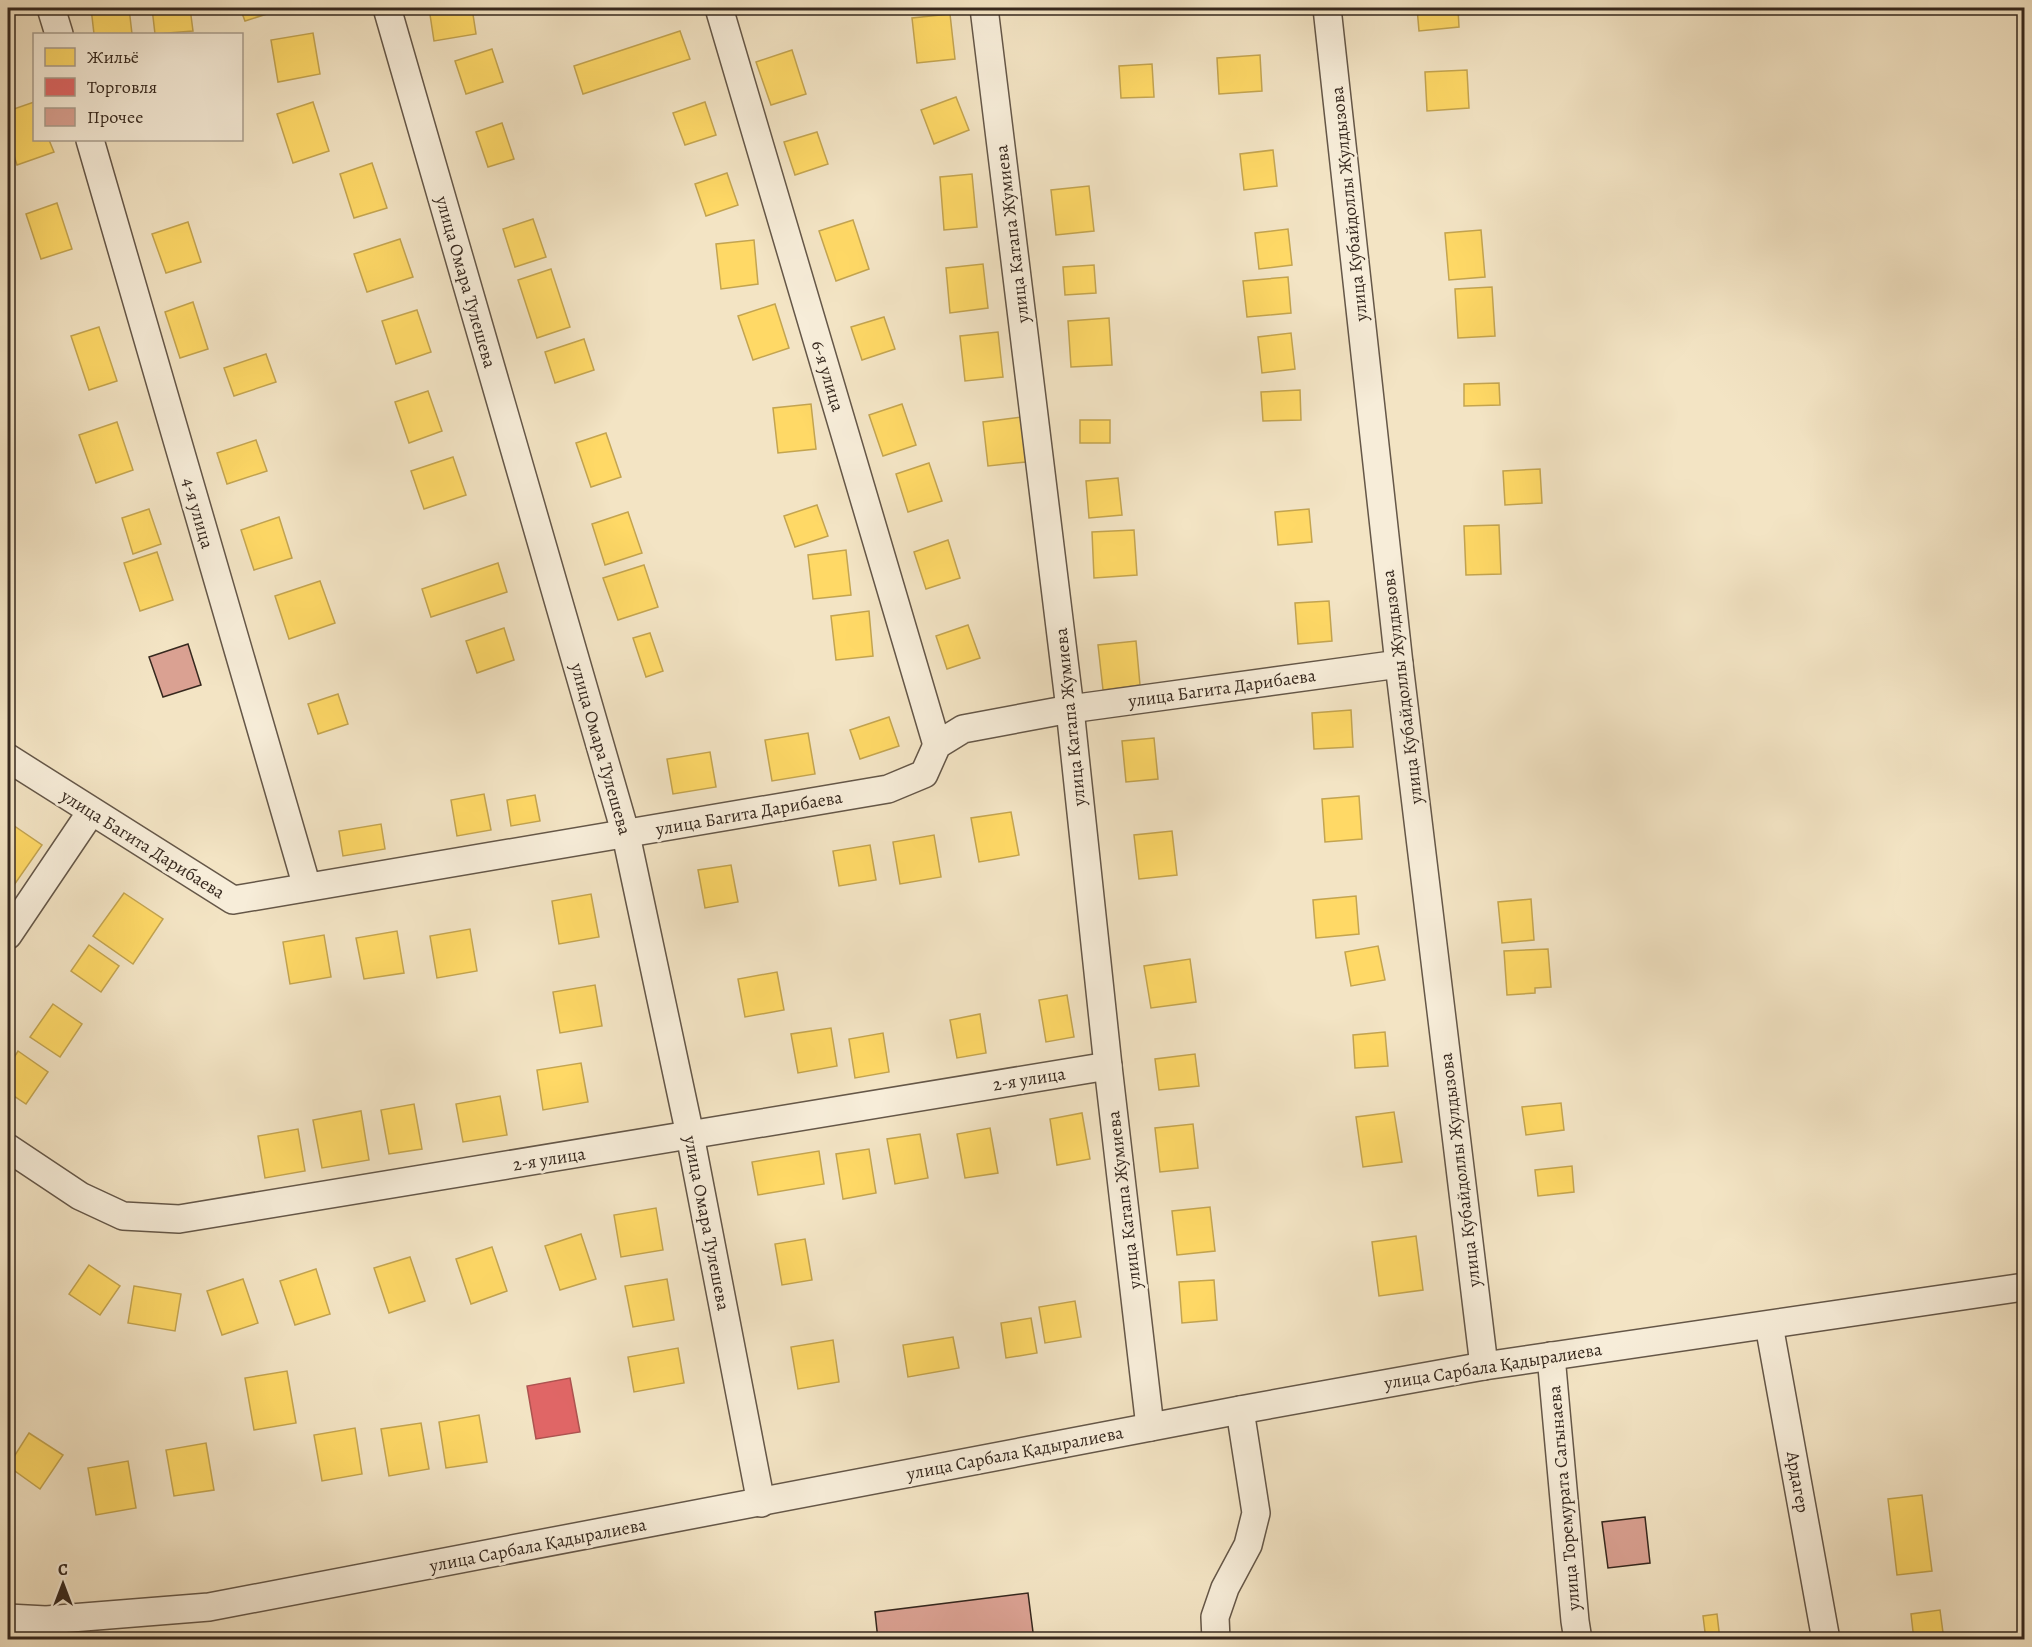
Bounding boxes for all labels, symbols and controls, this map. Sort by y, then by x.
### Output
legend [33,33,243,141]
text: Жильё [87,45,139,69]
text: Торговля [87,75,157,99]
street label: улица Кубайдоллы Жулдызова [1325,85,1373,324]
text: Прочее [87,105,143,129]
street label: улица Катапа Жумиева [989,143,1035,325]
street label: улица Омара Тулешева [430,192,502,371]
street label: 6-я улица [806,338,850,415]
street label: 4-я улица [176,475,220,552]
street label: улица Кубайдоллы Жулдызова [1376,568,1428,806]
street label: улица Катапа Жумиева [1049,626,1091,808]
street label: улица Омара Тулешева [565,659,637,838]
street label: улица Багита Дарибаева [1126,663,1318,713]
street label: улица Багита Дарибаева [56,783,230,905]
street label: улица Багита Дарибаева [653,785,845,841]
street label: улица Кубайдоллы Жулдызова [1434,1051,1486,1289]
street label: 2-я улица [991,1061,1068,1097]
street label: улица Катапа Жумиева [1101,1109,1147,1291]
street label: улица Омара Тулешева [678,1133,736,1313]
street label: 2-я улица [511,1141,588,1177]
street label: улица Сарбала Қадыралиева [1381,1337,1604,1395]
street label: улица Торемурата Сагынаева [1542,1384,1586,1613]
street label: улица Сарбала Қадыралиева [904,1420,1126,1486]
street label: Ардагер [1781,1448,1815,1515]
street label: улица Сарбала Қадыралиева [427,1512,649,1578]
north arrow [33,1554,93,1614]
text: С [58,1559,68,1581]

